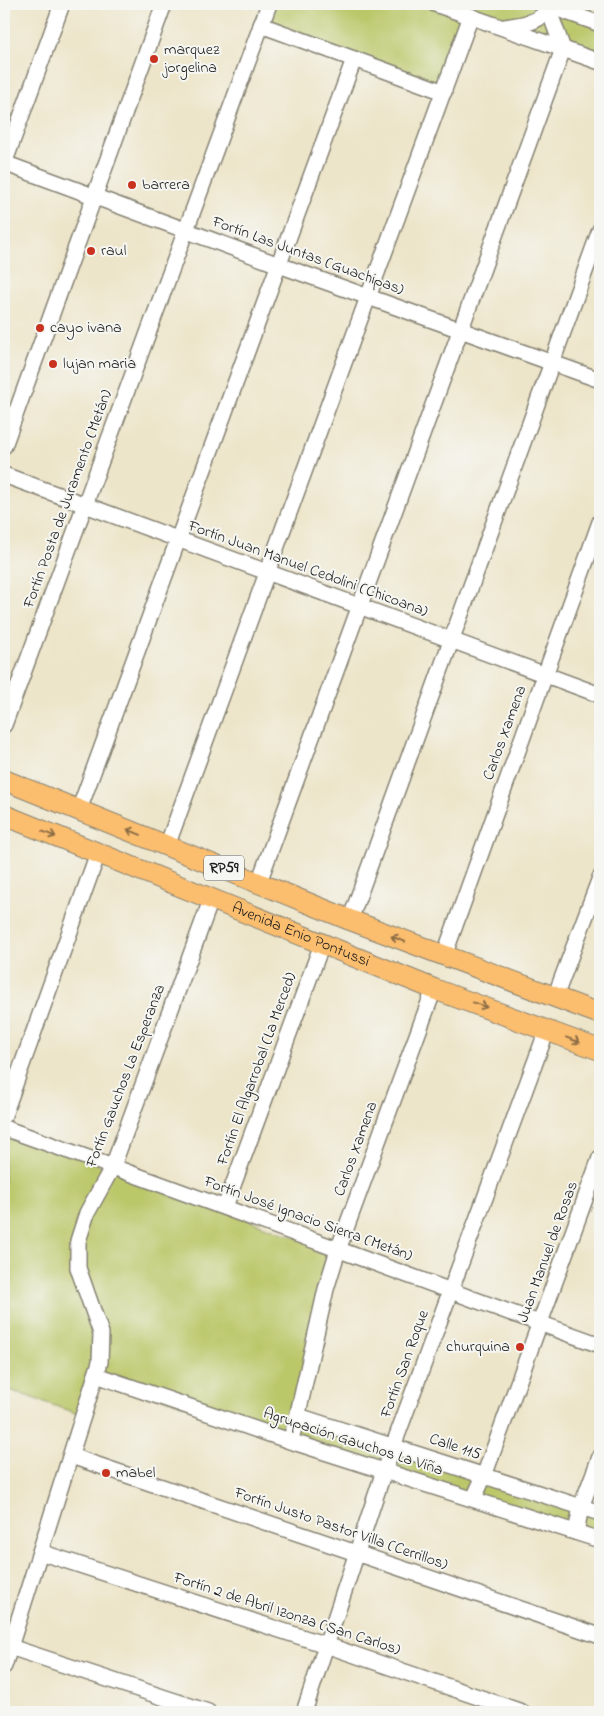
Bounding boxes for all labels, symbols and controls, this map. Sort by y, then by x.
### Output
place label: marquez jorgelina [162,38,220,80]
marker: marquez jorgelina [148,53,160,65]
place label: barrera [142,173,190,197]
marker: barrera [126,179,138,191]
street label: Fortín Las Juntas (Guachipas) [208,210,407,302]
place label: raul [101,239,127,263]
marker: raul [85,245,97,257]
place label: cayo ivana [50,316,122,340]
marker: cayo ivana [34,322,46,334]
place label: lujan maria [63,352,136,376]
marker: lujan maria [47,358,59,370]
street label: Fortín Posta de Juramento (Metán) [17,386,119,612]
street label: Fortín Juan Manuel Cedolini (Chicoana) [184,514,431,624]
street label: Carlos Xamena [477,682,533,784]
one-way arrow [126,827,141,836]
one-way arrow [41,829,56,839]
road number: RP59 [204,856,244,880]
street label: Avenida Enio Pontussi [228,896,373,974]
one-way arrow [391,934,406,943]
street label: Fortín El Algarrobal (La Merced) [211,969,303,1170]
street label: Fortín Gauchos La Esperanza [80,981,172,1172]
one-way arrow [471,1001,487,1010]
one-way arrow [565,1036,581,1045]
street label: Carlos Xamena [328,1098,384,1200]
street label: Fortín José Ignacio Sierra (Metán) [200,1170,416,1268]
street label: Juan Manuel de Rosas [511,1178,585,1326]
street label: Fortín San Roque [374,1306,436,1422]
place label: churquina [446,1335,510,1359]
marker: churquina [514,1341,526,1353]
street label: Agrupación Gauchos La Viña [260,1402,446,1482]
street label: Calle 115 [426,1427,484,1467]
place label: mabel [116,1461,156,1485]
marker: mabel [100,1467,112,1479]
street label: Fortín Justo Pastor Villa (Cerrillos) [230,1481,451,1577]
street label: Fortín 2 de Abril Izonza (San Carlos) [170,1566,404,1662]

